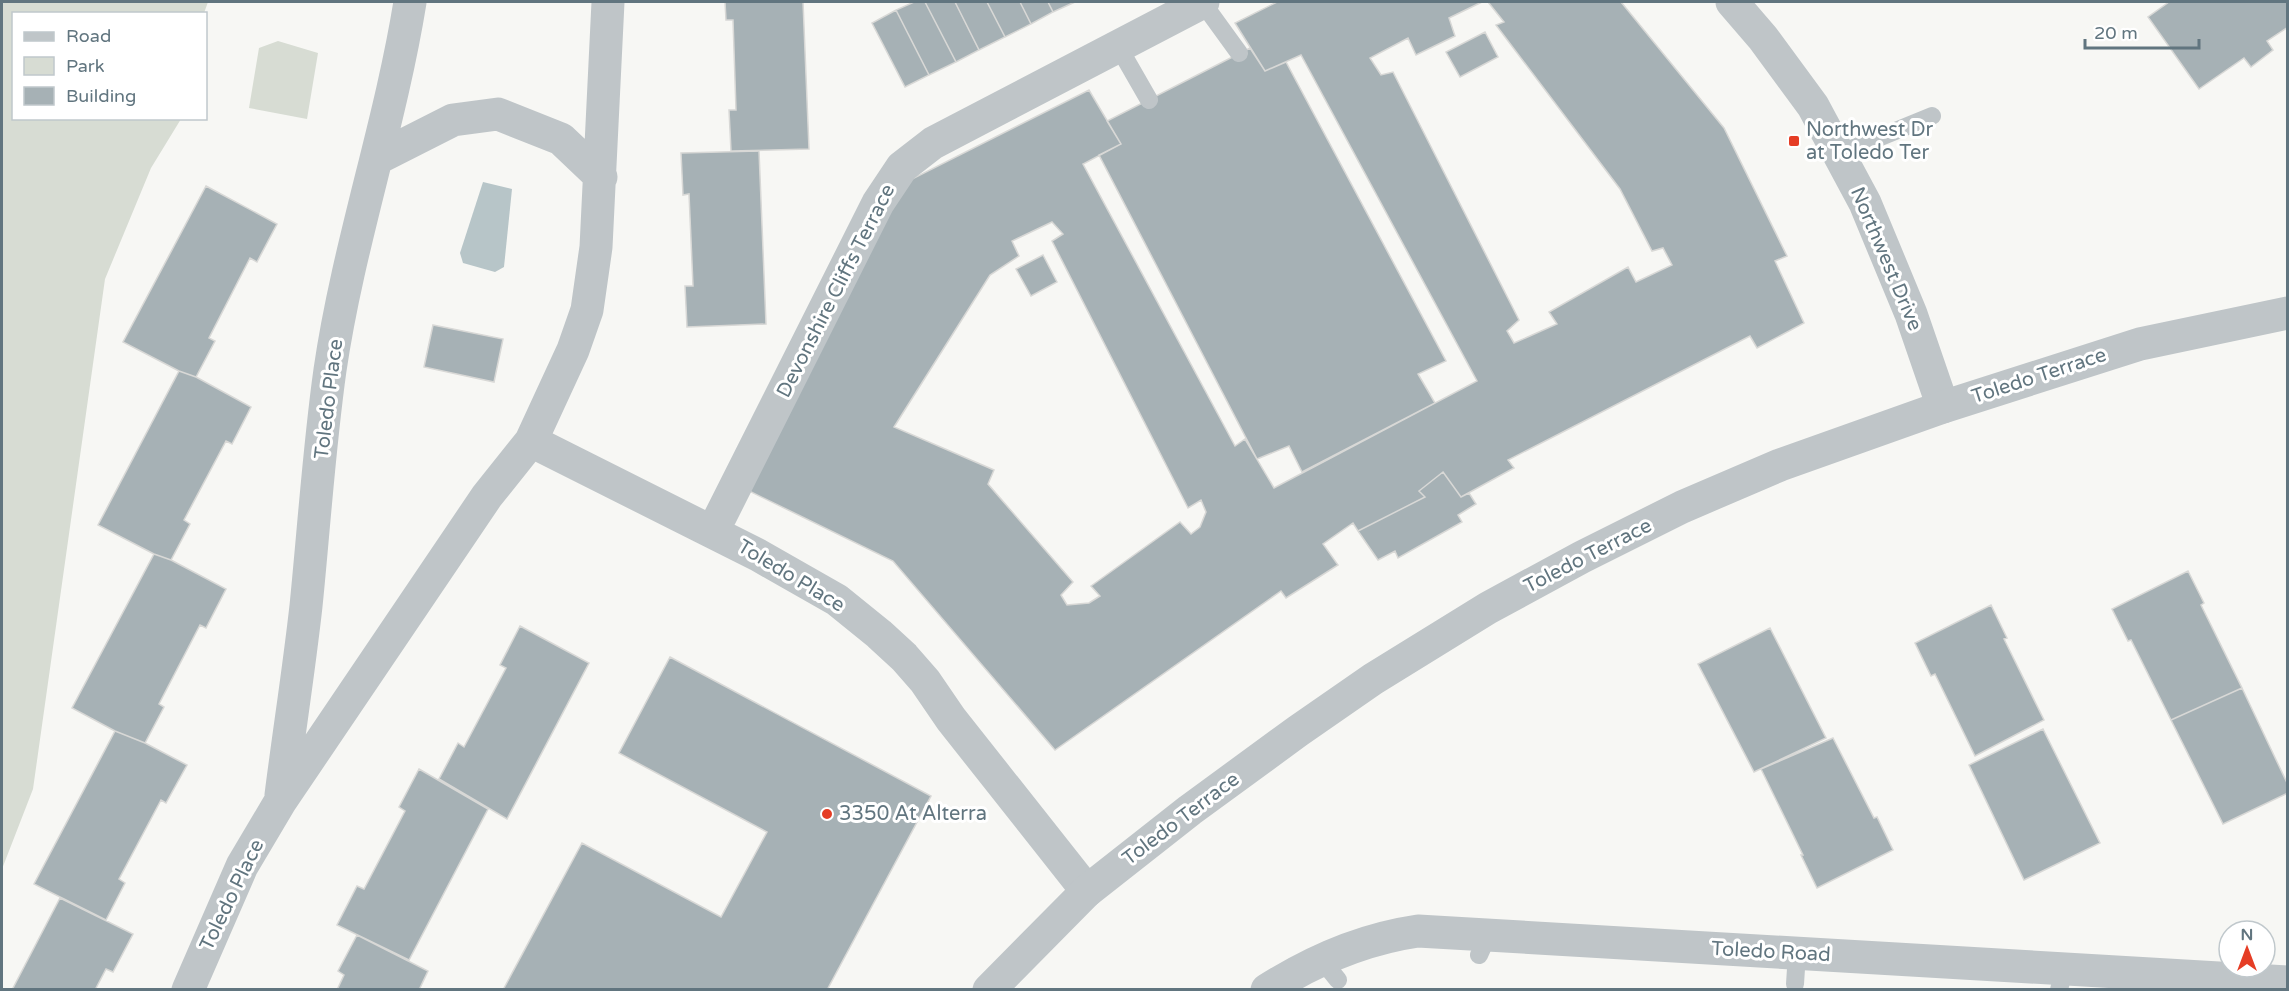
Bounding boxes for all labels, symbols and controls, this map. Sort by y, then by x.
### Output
legend [12,12,207,120]
scale bar [2085,12,2199,50]
text: 20 m [2094,22,2138,44]
text: Road [66,25,111,47]
text: Park [66,55,105,77]
text: Building [66,85,136,107]
place label: Northwest Dr at Toledo Ter [1806,118,1933,165]
marker: Northwest Dr at Toledo Ter [1787,134,1801,148]
street label: Devonshire Cliffs Terrace [772,180,900,402]
street label: Northwest Drive [1845,183,1927,335]
street label: Toledo Place [310,338,348,460]
street label: Toledo Terrace [1969,343,2109,409]
street label: Toledo Terrace [1520,514,1656,598]
street label: Toledo Place [733,535,849,617]
street label: Toledo Terrace [1118,767,1244,871]
place label: 3350 At Alterra [839,802,987,826]
marker: 3350 At Alterra [820,807,834,821]
street label: Toledo Place [195,835,269,955]
north arrow [2217,919,2277,979]
text: N [2241,925,2253,945]
street label: Toledo Road [1711,937,1831,967]

